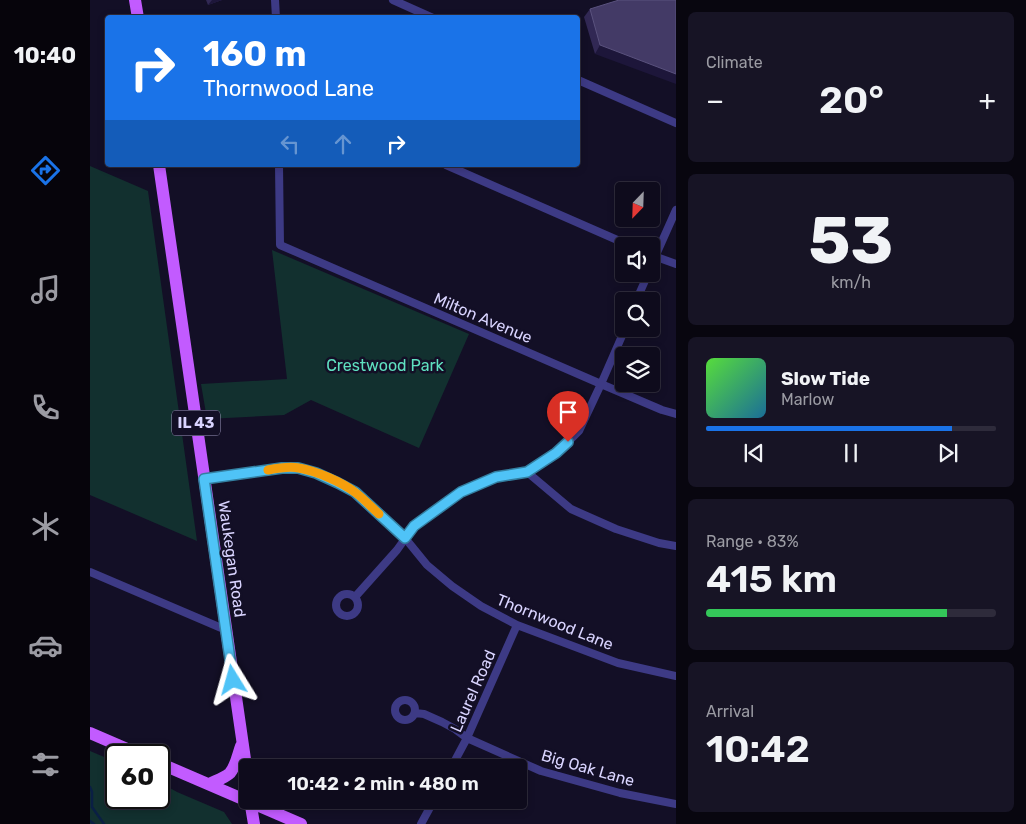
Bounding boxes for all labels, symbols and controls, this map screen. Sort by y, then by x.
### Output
text: 160 m [203,33,307,75]
icon: right [120,35,185,100]
text: 10:40 [14,42,76,69]
text: Climate [706,53,763,72]
text: Thornwood Lane [203,75,374,102]
text: 20° [819,77,884,123]
text: − [706,84,724,117]
text: + [979,84,996,117]
icon: left [276,130,304,158]
icon: ahead [329,130,357,158]
icon: right [382,130,410,158]
icon: directions [28,153,63,188]
north arrow [615,182,660,228]
map controls [615,182,660,392]
text: 53 [809,202,893,279]
button: sound [615,237,660,282]
icon: music [28,272,63,307]
text: km/h [831,273,871,292]
street label: Milton Avenue [431,289,535,347]
button: search [615,292,660,337]
button: layers [615,347,660,392]
park label: Crestwood Park [326,356,445,375]
text: Slow Tide [781,367,870,390]
icon: phone [28,390,63,425]
text: Marlow [781,390,834,409]
pin [547,391,589,442]
icon: arrive [554,398,582,426]
road number: IL 43 [172,410,220,436]
icon: previous [740,439,768,467]
icon: pause [837,439,865,467]
icon: next [934,439,962,467]
street label: Waukegan Road [214,499,250,619]
icon: climate [28,509,63,544]
text: Range · 83% [706,532,799,551]
text: 415 km [706,556,837,602]
street label: Thornwood Lane [494,590,616,654]
icon: car [28,628,63,663]
street label: Laurel Road [446,647,500,735]
position arrow [206,653,258,705]
text: Arrival [706,702,754,721]
text: 10:42 [706,726,810,772]
speed limit sign: 60 [105,744,170,809]
street label: Big Oak Lane [539,746,637,790]
icon: filters [28,747,63,782]
text: 10:42 · 2 min · 480 m [287,772,479,795]

